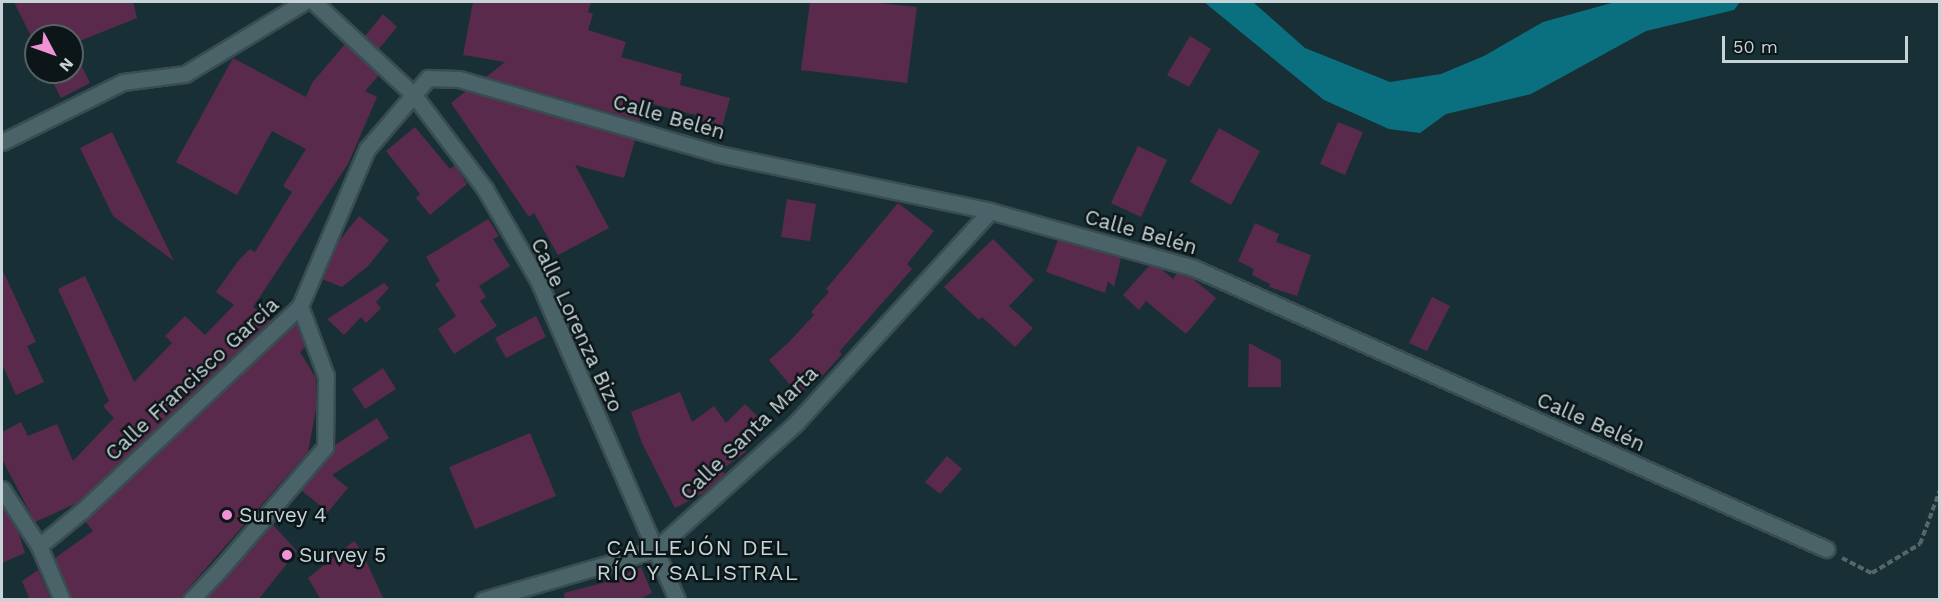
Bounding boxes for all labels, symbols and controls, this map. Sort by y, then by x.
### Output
north arrow [24,24,84,84]
scale bar [1725,24,1911,62]
text: 50 m [1733,36,1778,57]
text: N [55,54,78,76]
street label: Calle Belén [610,89,728,145]
street label: Calle Belén [1082,204,1200,260]
street label: Calle Lorenza Bizo [525,234,629,416]
street label: Calle Francisco García [100,292,284,466]
street label: Calle Santa Marta [675,361,823,505]
street label: Calle Belén [1533,387,1649,457]
place label: Survey 4 [239,502,327,528]
marker: Survey 4 [220,508,234,522]
district label: CALLEJÓN DEL RÍO Y SALISTRAL [596,534,800,586]
place label: Survey 5 [299,542,387,568]
marker: Survey 5 [280,548,294,562]

